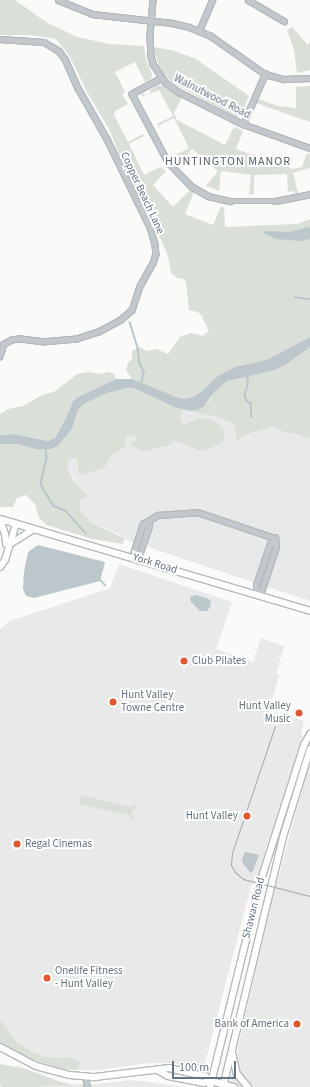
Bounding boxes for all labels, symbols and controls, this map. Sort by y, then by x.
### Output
street label: Walnutwood Road [171,72,253,122]
street label: Copper Beach Lane [117,150,167,236]
district label: HUNTINGTON MANOR [165,155,291,169]
street label: York Road [131,551,179,577]
place label: Club Pilates [192,654,246,668]
marker: Club Pilates [179,656,189,666]
place label: Hunt Valley Towne Centre [121,689,184,715]
marker: Hunt Valley Towne Centre [108,697,118,707]
place label: Hunt Valley Music [239,700,291,726]
marker: Hunt Valley Music [294,708,304,718]
place label: Hunt Valley [186,809,238,823]
marker: Hunt Valley [241,810,253,822]
place label: Regal Cinemas [25,837,92,851]
marker: Regal Cinemas [12,839,22,849]
street label: Shawan Road [240,876,268,940]
place label: Onelife Fitness - Hunt Valley [55,965,123,991]
marker: Onelife Fitness - Hunt Valley [42,973,52,983]
place label: Bank of America [214,1017,289,1031]
marker: Bank of America [292,1019,302,1029]
scale bar [174,1053,238,1079]
text: 100 m [179,1059,209,1076]

